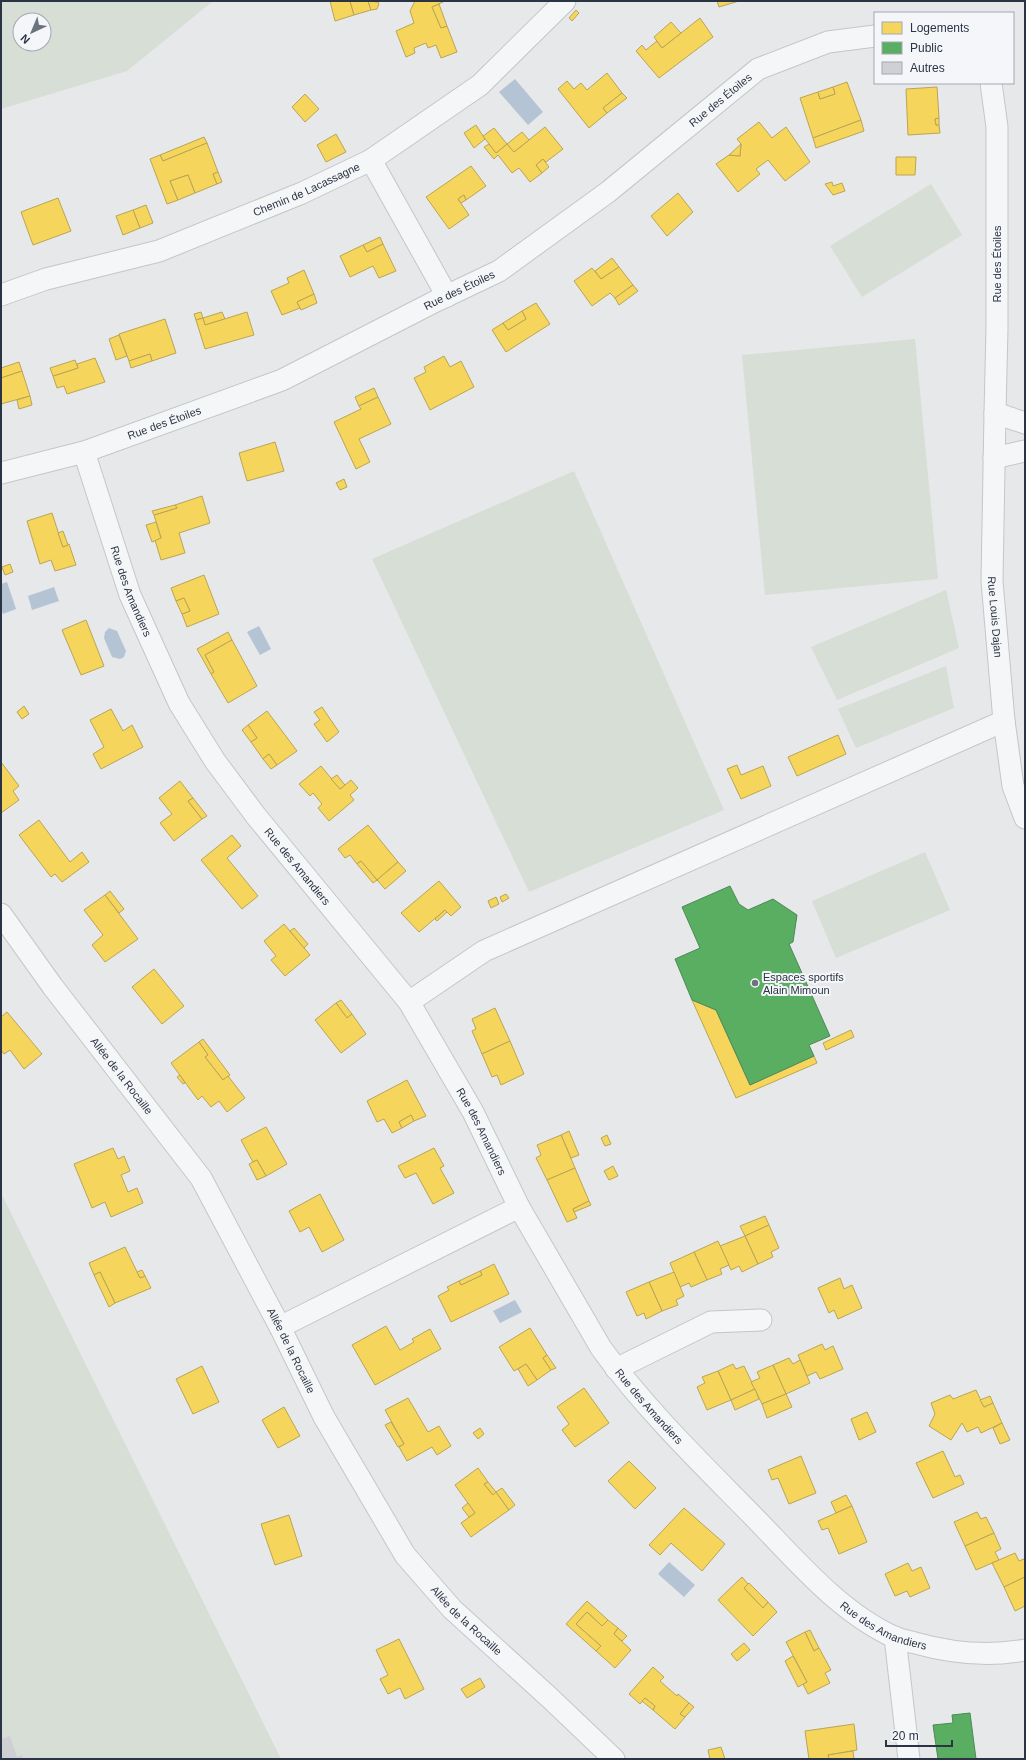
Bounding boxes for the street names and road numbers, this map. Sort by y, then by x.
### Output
street label: Rue des Étoiles [687,71,754,129]
street label: Chemin de Lacassagne [251,160,362,218]
street label: Rue des Étoiles [991,225,1003,303]
street label: Rue des Étoiles [422,268,497,312]
street label: Rue des Étoiles [126,404,203,442]
street label: Rue des Amandiers [109,544,154,639]
street label: Rue Louis Dajan [986,576,1005,658]
street label: Rue des Amandiers [262,826,333,908]
street label: Allée de la Rocaille [88,1035,155,1117]
street label: Rue des Amandiers [454,1086,509,1177]
street label: Allée de la Rocaille [265,1306,317,1395]
street label: Rue des Amandiers [613,1366,686,1447]
street label: Allée de la Rocaille [429,1584,504,1657]
street label: Rue des Amandiers [838,1599,929,1652]

